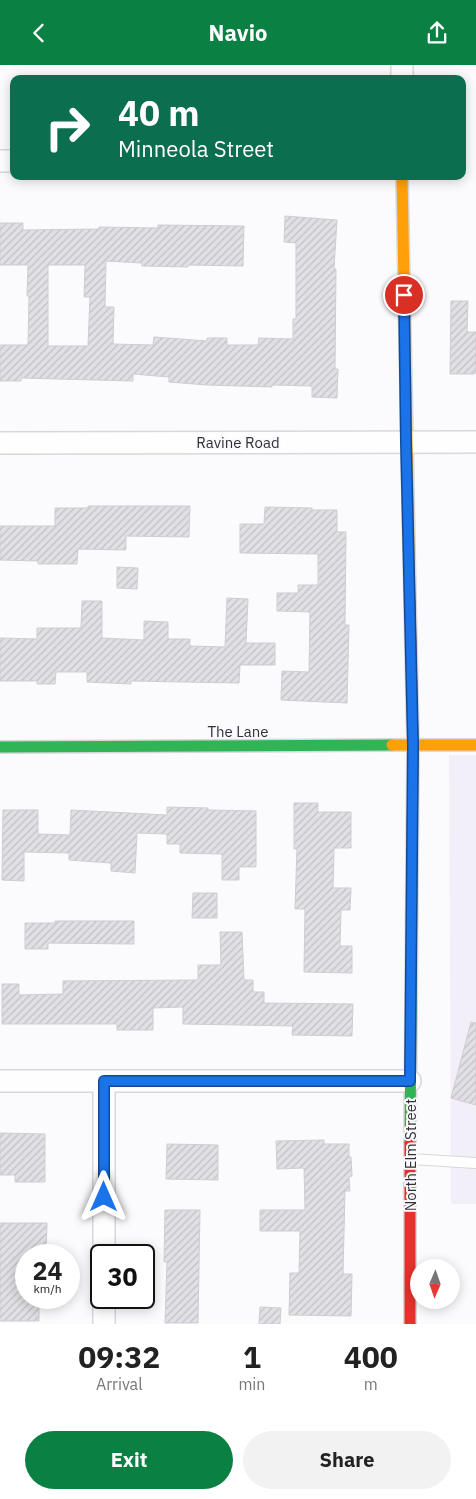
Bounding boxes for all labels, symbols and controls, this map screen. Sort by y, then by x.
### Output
text: Navio [209,18,267,47]
icon: back [25,19,53,47]
icon: share [423,19,451,47]
text: 40 m [118,90,200,136]
icon: right [35,95,100,160]
text: Minneola Street [118,134,274,163]
pin [383,274,425,316]
icon: arrive [390,281,418,309]
street label: Ravine Road [196,433,280,452]
street label: The Lane [207,722,269,741]
street label: North Elm Street [401,1099,420,1211]
position arrow [77,1170,129,1222]
speed limit sign: 30 [90,1244,155,1309]
text: 24 [32,1254,63,1287]
north arrow [410,1259,460,1309]
map controls [410,1259,460,1309]
text: km/h [33,1281,62,1296]
text: 09:32 [78,1337,160,1376]
text: 1 [243,1337,261,1376]
text: 400 [344,1337,398,1376]
text: Arrival [96,1374,143,1394]
text: min [238,1374,265,1394]
text: m [364,1374,378,1394]
button: Exit [25,1431,233,1489]
button: Share [243,1431,451,1489]

